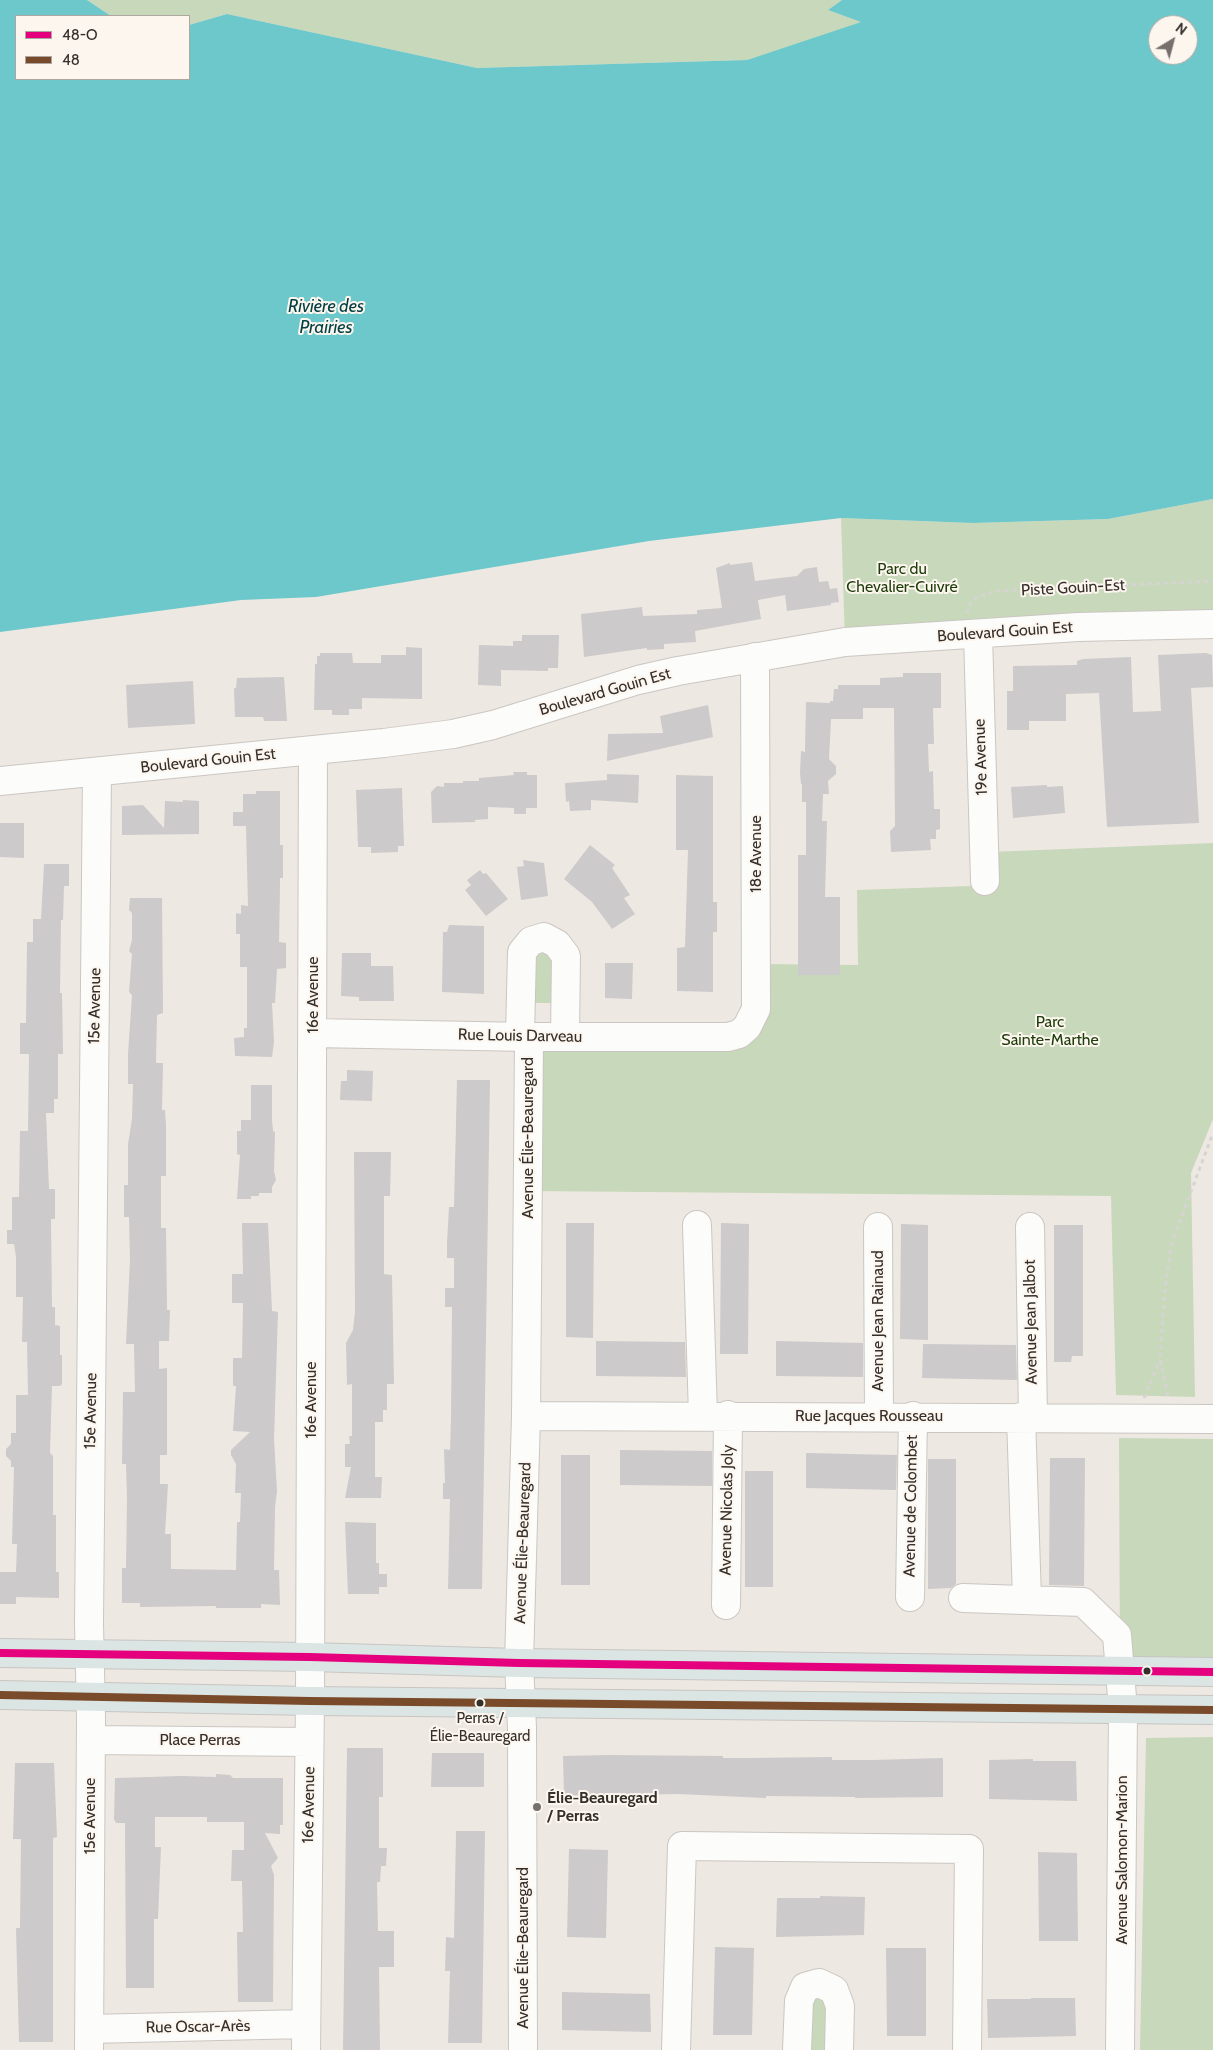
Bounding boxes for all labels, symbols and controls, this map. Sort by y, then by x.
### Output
legend [15,15,190,80]
north arrow [1148,15,1198,65]
text: N [1172,19,1191,39]
text: 48-O [62,26,98,44]
text: 48 [62,51,80,69]
water label: Rivière des Prairies [288,296,364,338]
park label: Parc du Chevalier-Cuivré [846,559,958,597]
street label: Piste Gouin-Est [1021,576,1125,600]
street label: Boulevard Gouin Est [937,618,1073,646]
street label: Boulevard Gouin Est [537,664,673,720]
street label: 19e Avenue [970,718,992,796]
street label: Boulevard Gouin Est [139,744,277,778]
street label: 18e Avenue [746,815,766,893]
street label: 16e Avenue [303,957,323,1033]
street label: 15e Avenue [85,968,105,1044]
park label: Parc Sainte-Marthe [1001,1012,1099,1050]
street label: Rue Louis Darveau [458,1025,582,1047]
street label: Avenue Élie-Beauregard [518,1057,538,1219]
street label: Avenue Jean Rainaud [868,1250,888,1392]
street label: Avenue Jean Jalbot [1020,1259,1042,1385]
street label: 16e Avenue [301,1362,321,1438]
street label: 15e Avenue [81,1373,101,1449]
street label: Rue Jacques Rousseau [795,1406,943,1426]
street label: Avenue de Colombet [900,1435,922,1577]
street label: Avenue Nicolas Joly [716,1444,738,1576]
street label: Avenue Élie-Beauregard [511,1462,535,1624]
unlabelled marker [1142,1666,1152,1676]
marker: Perras / Élie-Beauregard [475,1698,485,1708]
place label: Perras / Élie-Beauregard [430,1710,530,1745]
street label: Place Perras [160,1730,240,1750]
street label: 16e Avenue [299,1766,319,1844]
street label: Avenue Salomon-Marion [1112,1775,1132,1945]
street label: 15e Avenue [80,1778,100,1854]
place label: Élie-Beauregard / Perras [547,1788,658,1826]
marker: Élie-Beauregard / Perras [531,1801,543,1813]
street label: Avenue Élie-Beauregard [513,1867,533,2029]
street label: Rue Oscar-Arès [146,2016,250,2038]

